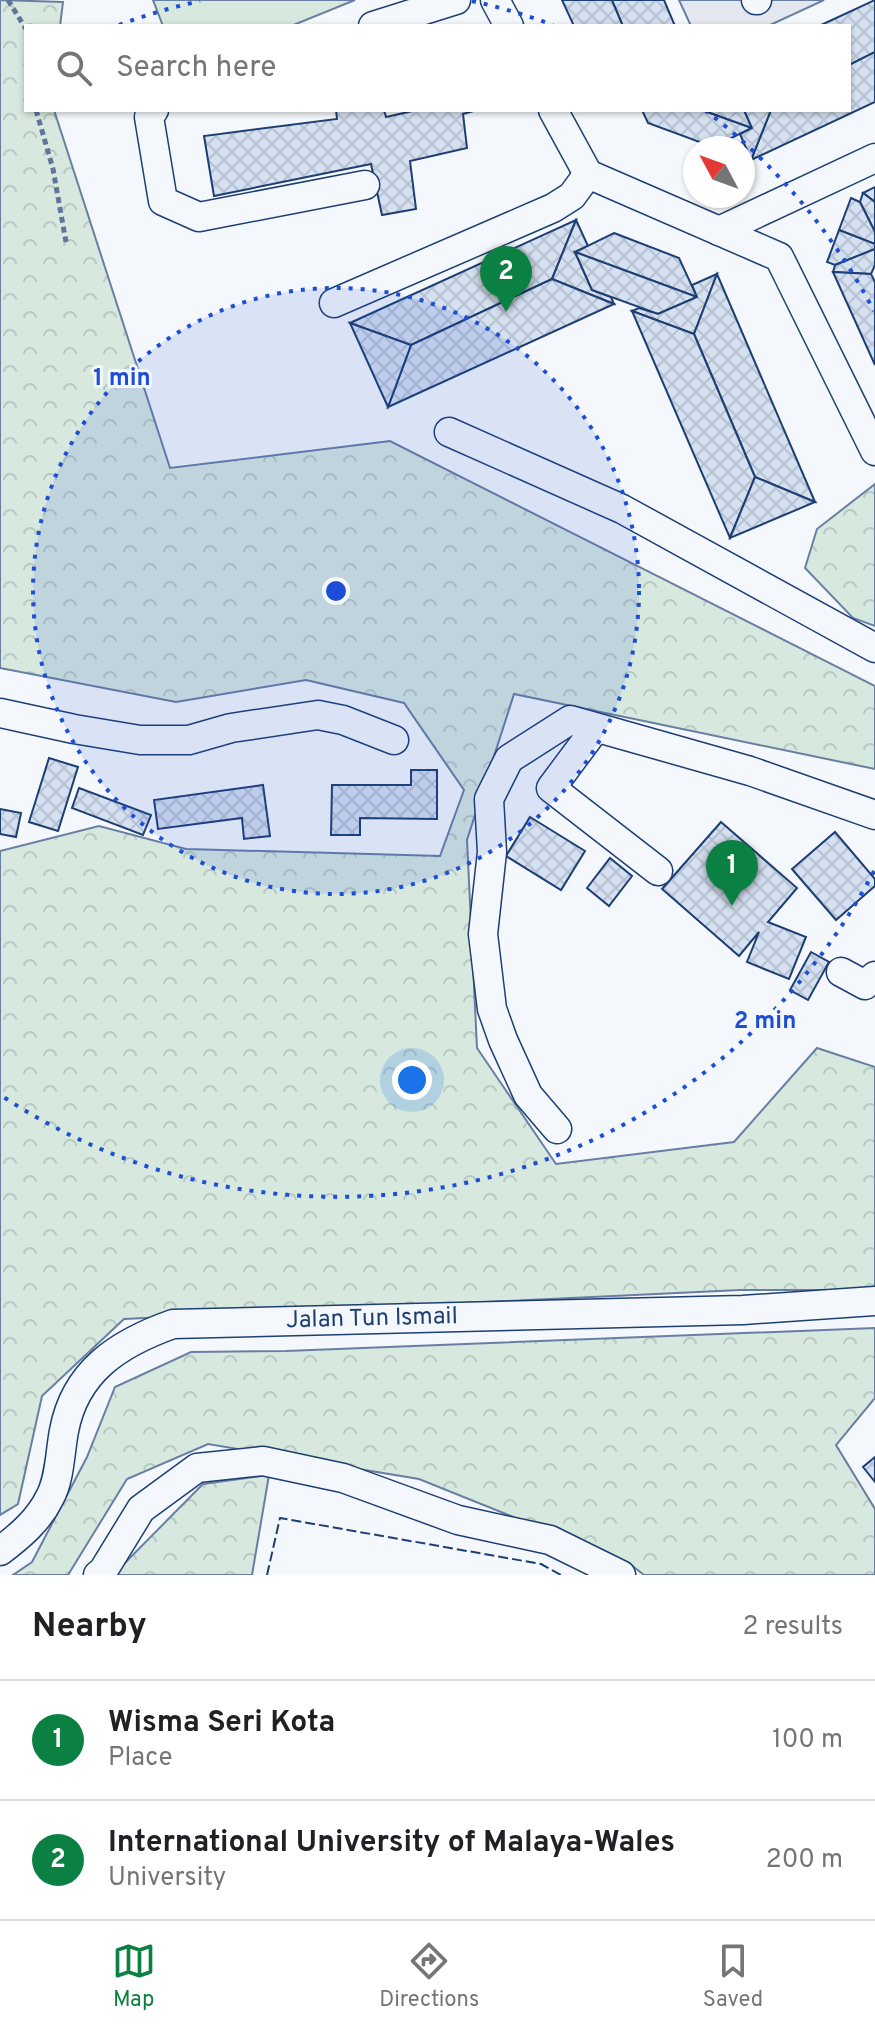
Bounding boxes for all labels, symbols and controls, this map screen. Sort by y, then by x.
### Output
search box [24,24,851,112]
icon: search [52,46,96,90]
text: Search here [116,50,276,87]
north arrow [683,136,755,208]
pin: 2 [480,246,532,312]
text: 1 min [93,364,151,394]
centre of rings [322,577,350,605]
pin: 1 [706,840,758,906]
text: 2 min [734,1007,796,1037]
your location [392,1060,432,1100]
street label: Jalan Tun Ismail [285,1302,458,1336]
text: Nearby [32,1606,147,1649]
text: 2 results [743,1611,843,1644]
text: Wisma Seri Kota [108,1705,335,1742]
text: 1 [53,1724,63,1757]
text: 100 m [772,1724,843,1757]
text: Place [108,1742,172,1775]
text: International University of Malaya-Wales [108,1825,675,1862]
text: 2 [50,1844,66,1877]
text: 200 m [766,1844,843,1877]
text: University [108,1862,226,1895]
tab: Map [112,1939,156,2014]
tab: Directions [379,1939,479,2014]
tab: Saved [703,1939,763,2014]

